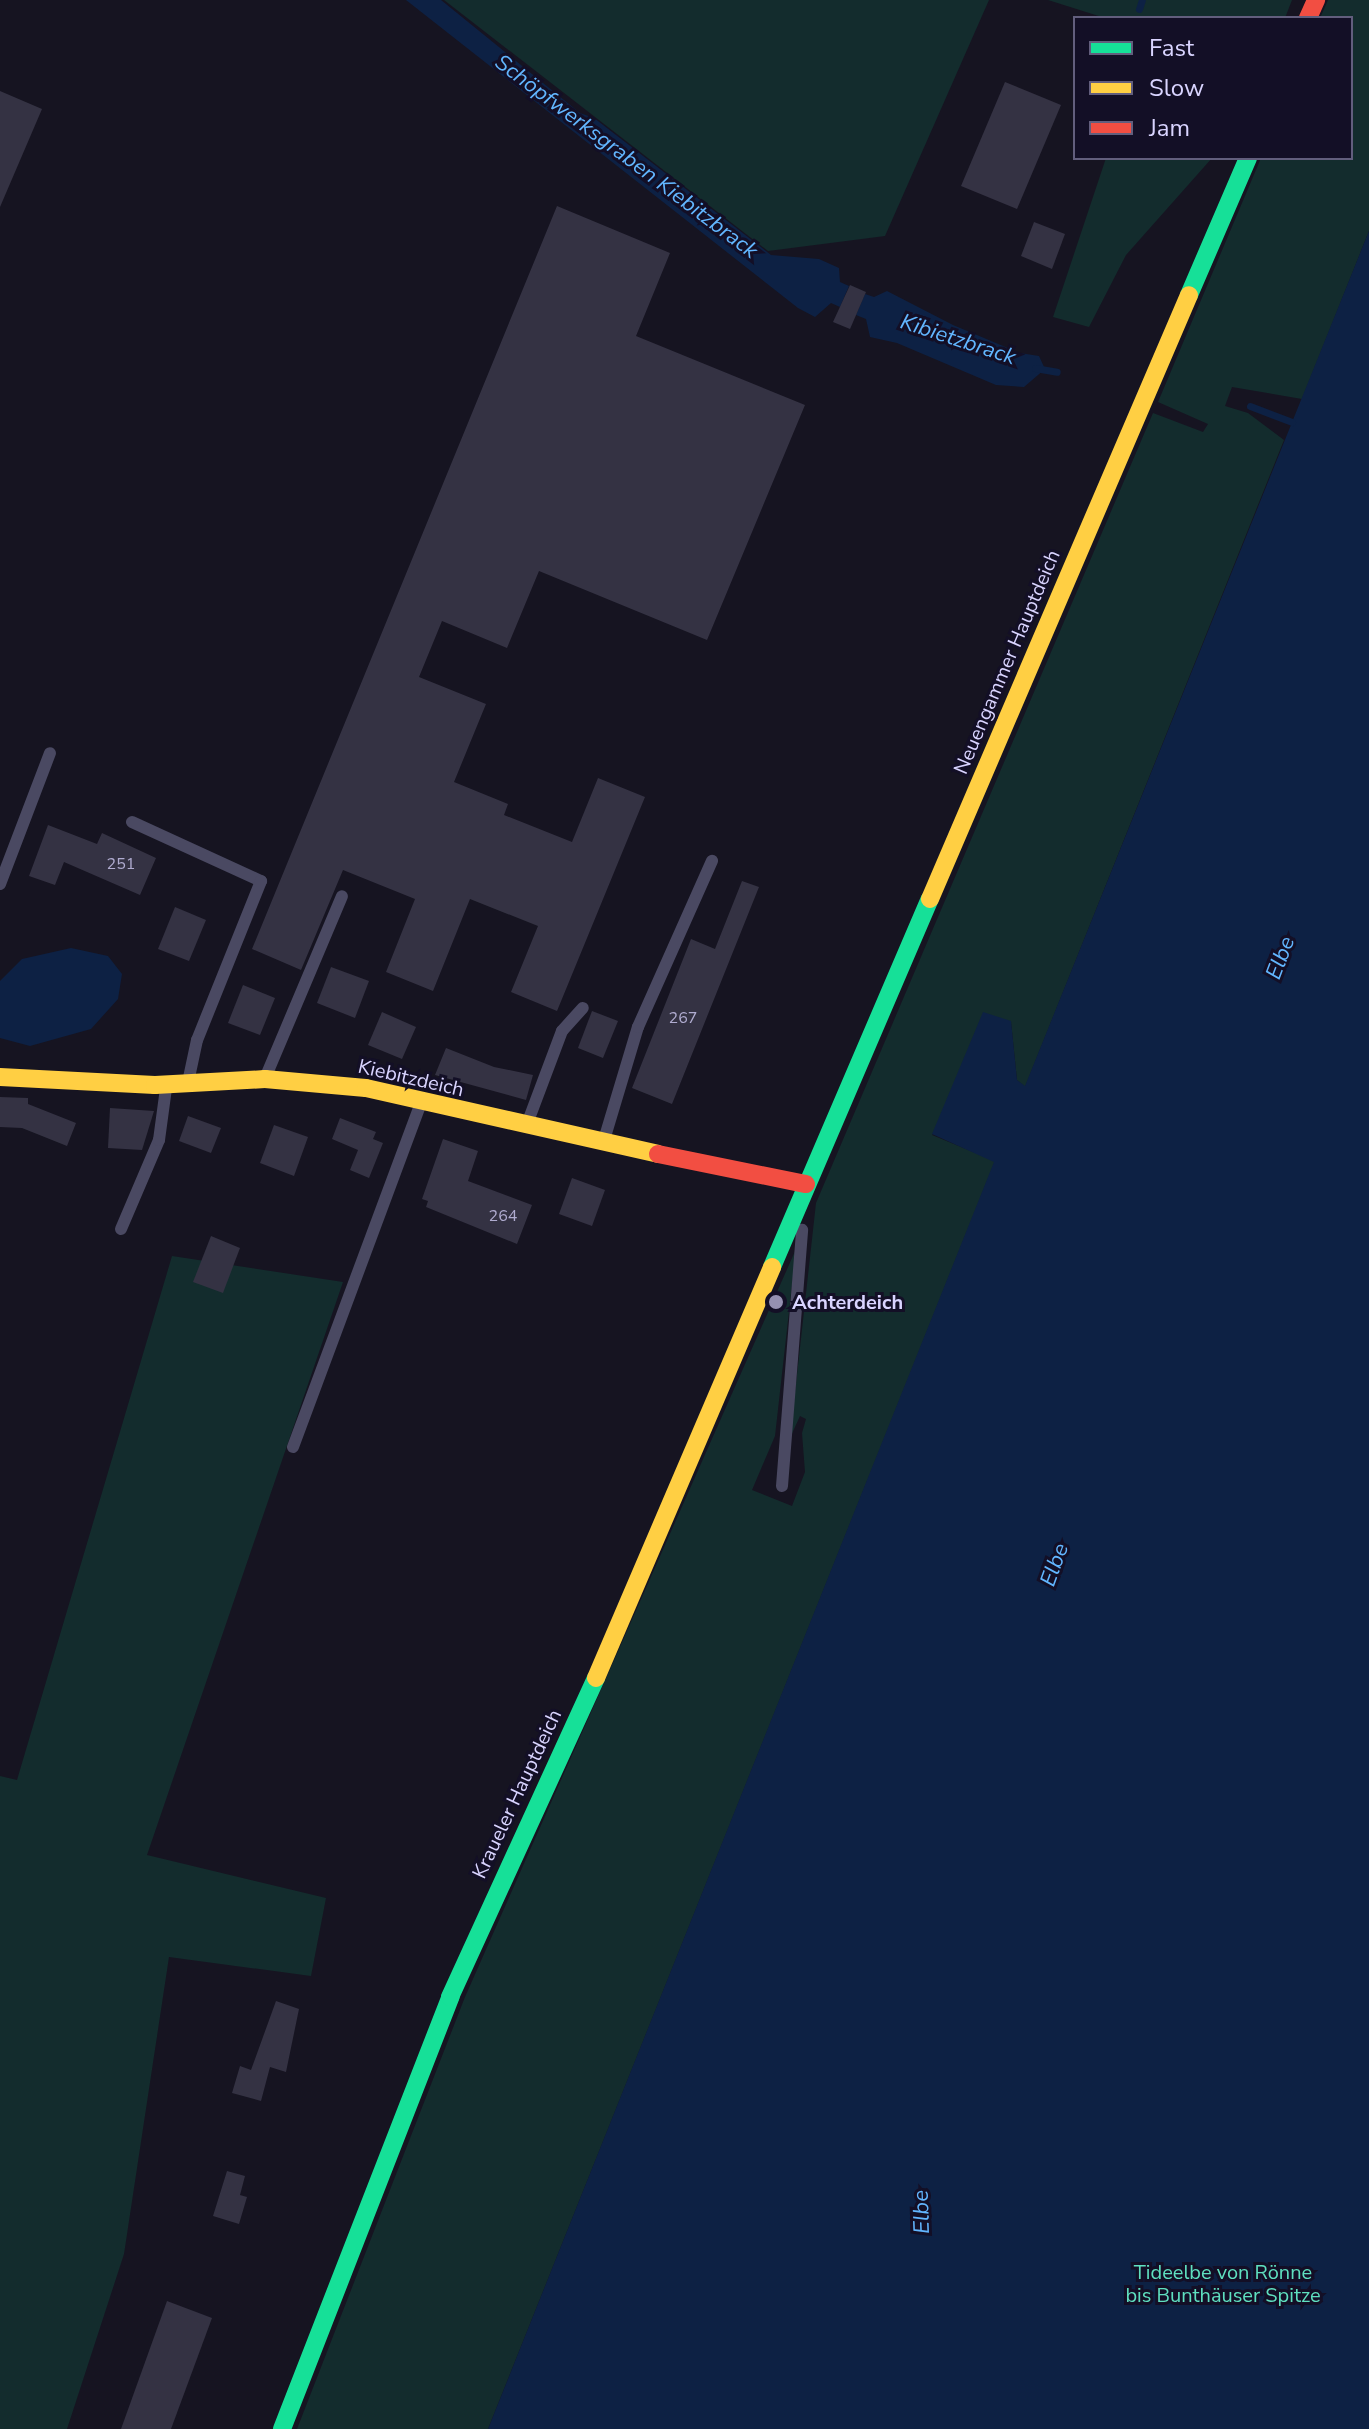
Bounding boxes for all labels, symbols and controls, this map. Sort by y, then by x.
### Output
legend [1073,16,1353,160]
text: Fast [1149,32,1194,64]
water label: Schöpfwerksgraben Kiebitzbrack [489,49,763,265]
text: Slow [1149,72,1204,104]
text: Jam [1149,112,1190,144]
water label: Kibietzbrack [897,309,1019,371]
street label: Neuengammer Hauptdeich [949,546,1065,778]
house number: 251 [107,854,135,874]
water label: Elbe [1261,933,1301,983]
house number: 267 [669,1008,697,1028]
street label: Kiebitzdeich [356,1054,466,1102]
house number: 264 [489,1206,517,1226]
place label: Achterdeich [792,1290,903,1314]
marker: Achterdeich [767,1293,785,1311]
water label: Elbe [1035,1540,1075,1590]
street label: Kraueler Hauptdeich [467,1706,567,1882]
water label: Elbe [908,2190,936,2234]
park label: Tideelbe von Rönne bis Bunthäuser Spitze [1125,2260,1321,2307]

